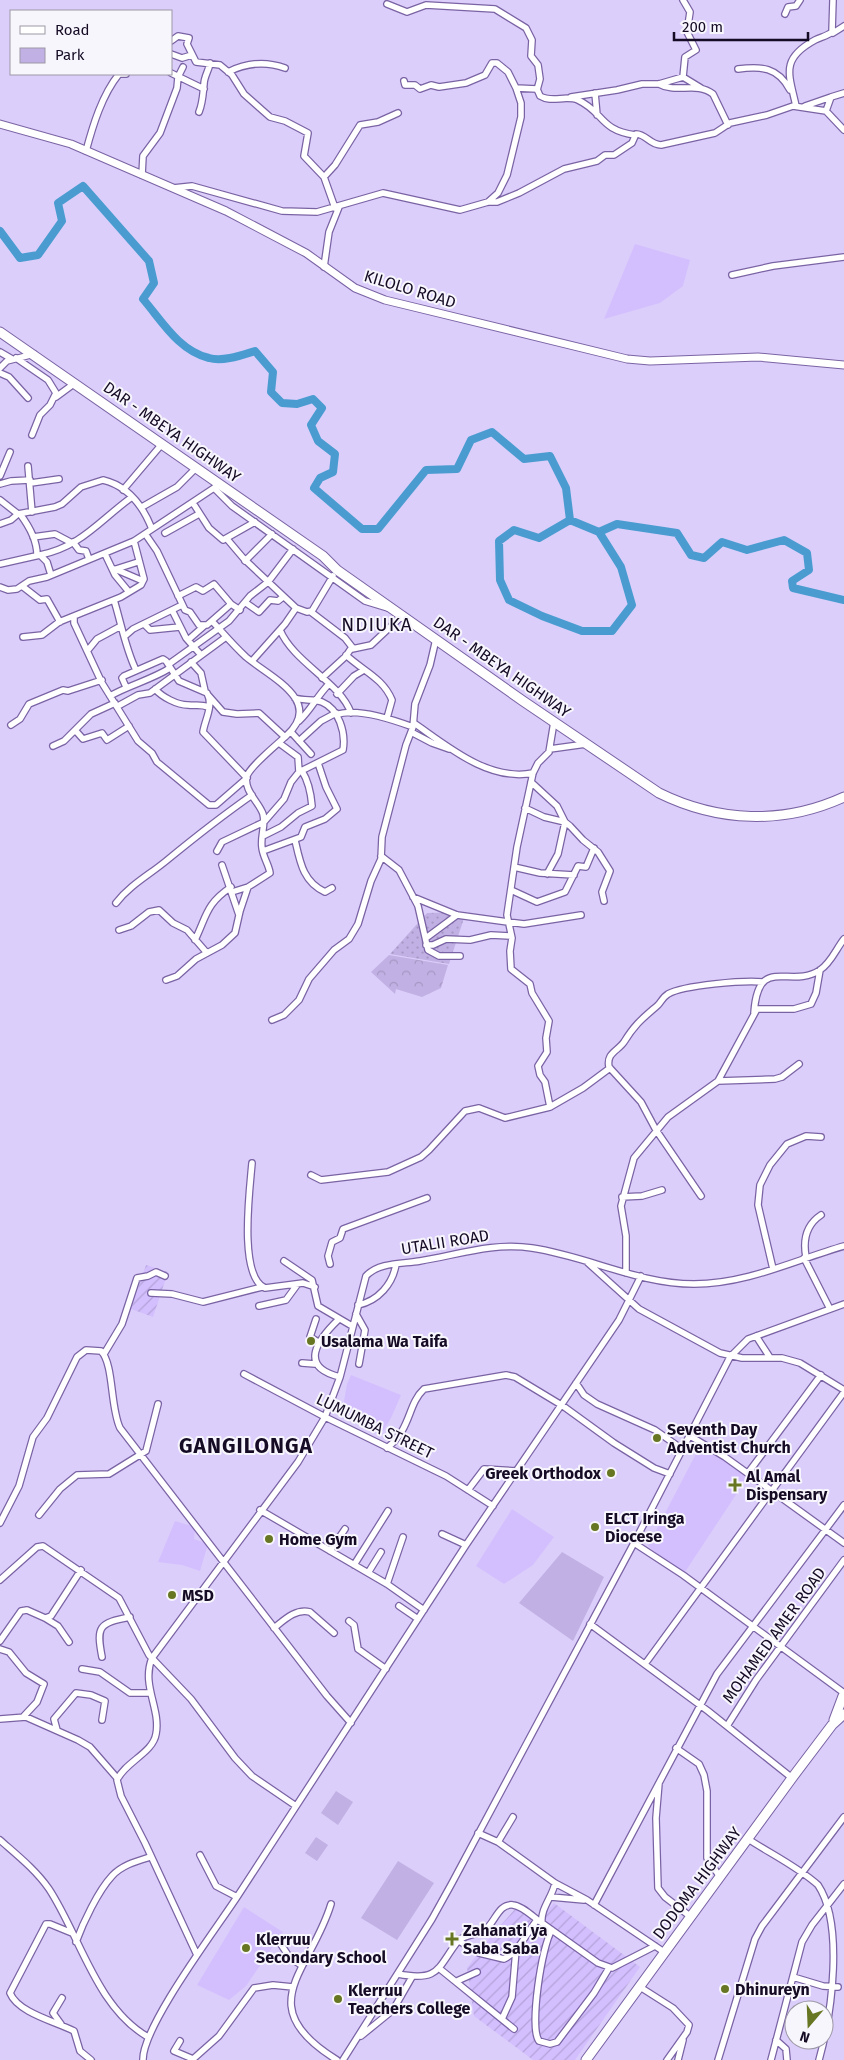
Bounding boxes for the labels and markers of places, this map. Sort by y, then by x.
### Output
place label: Usalama Wa Taifa [321,1332,448,1351]
marker: Usalama Wa Taifa [305,1335,317,1347]
place label: Seventh Day Adventist Church [666,1420,791,1457]
marker: Seventh Day Adventist Church [651,1432,663,1444]
place label: Greek Orthodox [485,1464,602,1483]
marker: Greek Orthodox [605,1467,617,1479]
place label: Al Amal Dispensary [745,1467,828,1504]
marker: Al Amal Dispensary [728,1478,742,1492]
place label: ELCT Iringa Diocese [605,1509,685,1546]
marker: ELCT Iringa Diocese [589,1521,601,1533]
place label: Home Gym [279,1530,357,1549]
marker: Home Gym [263,1533,275,1545]
place label: MSD [182,1586,214,1605]
marker: MSD [166,1589,178,1601]
place label: Zahanati ya Saba Saba [463,1921,548,1958]
place label: Klerruu Secondary School [256,1930,387,1967]
marker: Zahanati ya Saba Saba [445,1932,459,1946]
marker: Klerruu Secondary School [240,1942,252,1954]
place label: Dhinureyn [735,1980,810,1999]
place label: Klerruu Teachers College [348,1981,471,2018]
marker: Dhinureyn [719,1983,731,1995]
marker: Klerruu Teachers College [332,1993,344,2005]

